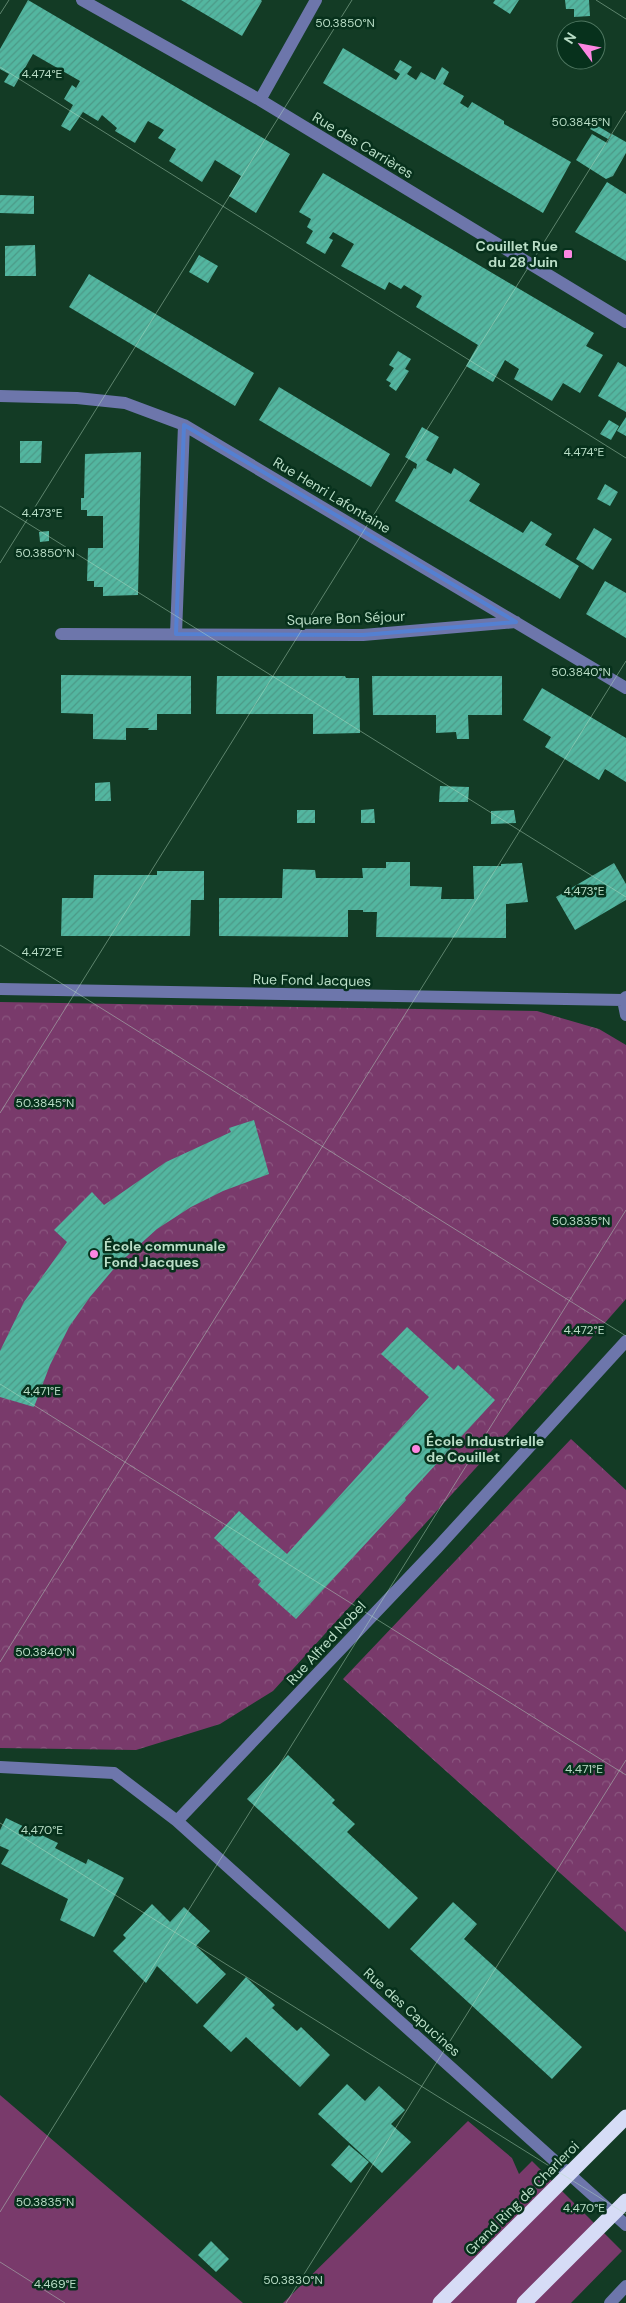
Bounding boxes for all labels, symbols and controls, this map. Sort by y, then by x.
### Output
text: 50.3850°N [315,15,375,31]
north arrow [556,20,606,70]
text: N [560,29,580,47]
text: 4.474°E [22,66,63,82]
street label: Rue des Carrières [309,108,417,182]
text: 50.3845°N [552,114,610,130]
place label: Couillet Rue du 28 Juin [476,237,558,271]
marker: Couillet Rue du 28 Juin [562,248,574,260]
text: 4.474°E [564,444,605,460]
street label: Rue Henri Lafontaine [270,453,394,537]
text: 4.473°E [21,505,63,521]
text: 50.3850°N [15,545,75,561]
street label: Square Bon Séjour [286,607,406,629]
text: 50.3840°N [551,664,611,680]
text: 4.473°E [563,883,605,899]
text: 4.472°E [22,944,63,960]
street label: Rue Fond Jacques [253,970,371,990]
text: 50.3845°N [16,1095,74,1111]
text: 50.3835°N [552,1213,610,1229]
place label: École communale Fond Jacques [104,1237,226,1271]
marker: École communale Fond Jacques [88,1248,100,1260]
text: 4.472°E [564,1322,605,1338]
text: 4.471°E [23,1383,61,1399]
place label: École Industrielle de Couillet [426,1432,544,1466]
marker: École Industrielle de Couillet [410,1443,422,1455]
street label: Rue Alfred Nobel [282,1597,370,1689]
text: 50.3840°N [15,1644,75,1660]
text: 4.471°E [565,1761,603,1777]
text: 4.470°E [21,1822,63,1838]
street label: Rue des Capucines [360,1964,464,2060]
street label: Grand Ring de Charleroi [461,2137,583,2259]
text: 50.3835°N [16,2194,74,2210]
text: 4.470°E [563,2200,605,2216]
text: 50.3830°N [263,2272,323,2288]
text: 4.469°E [34,2276,77,2292]

